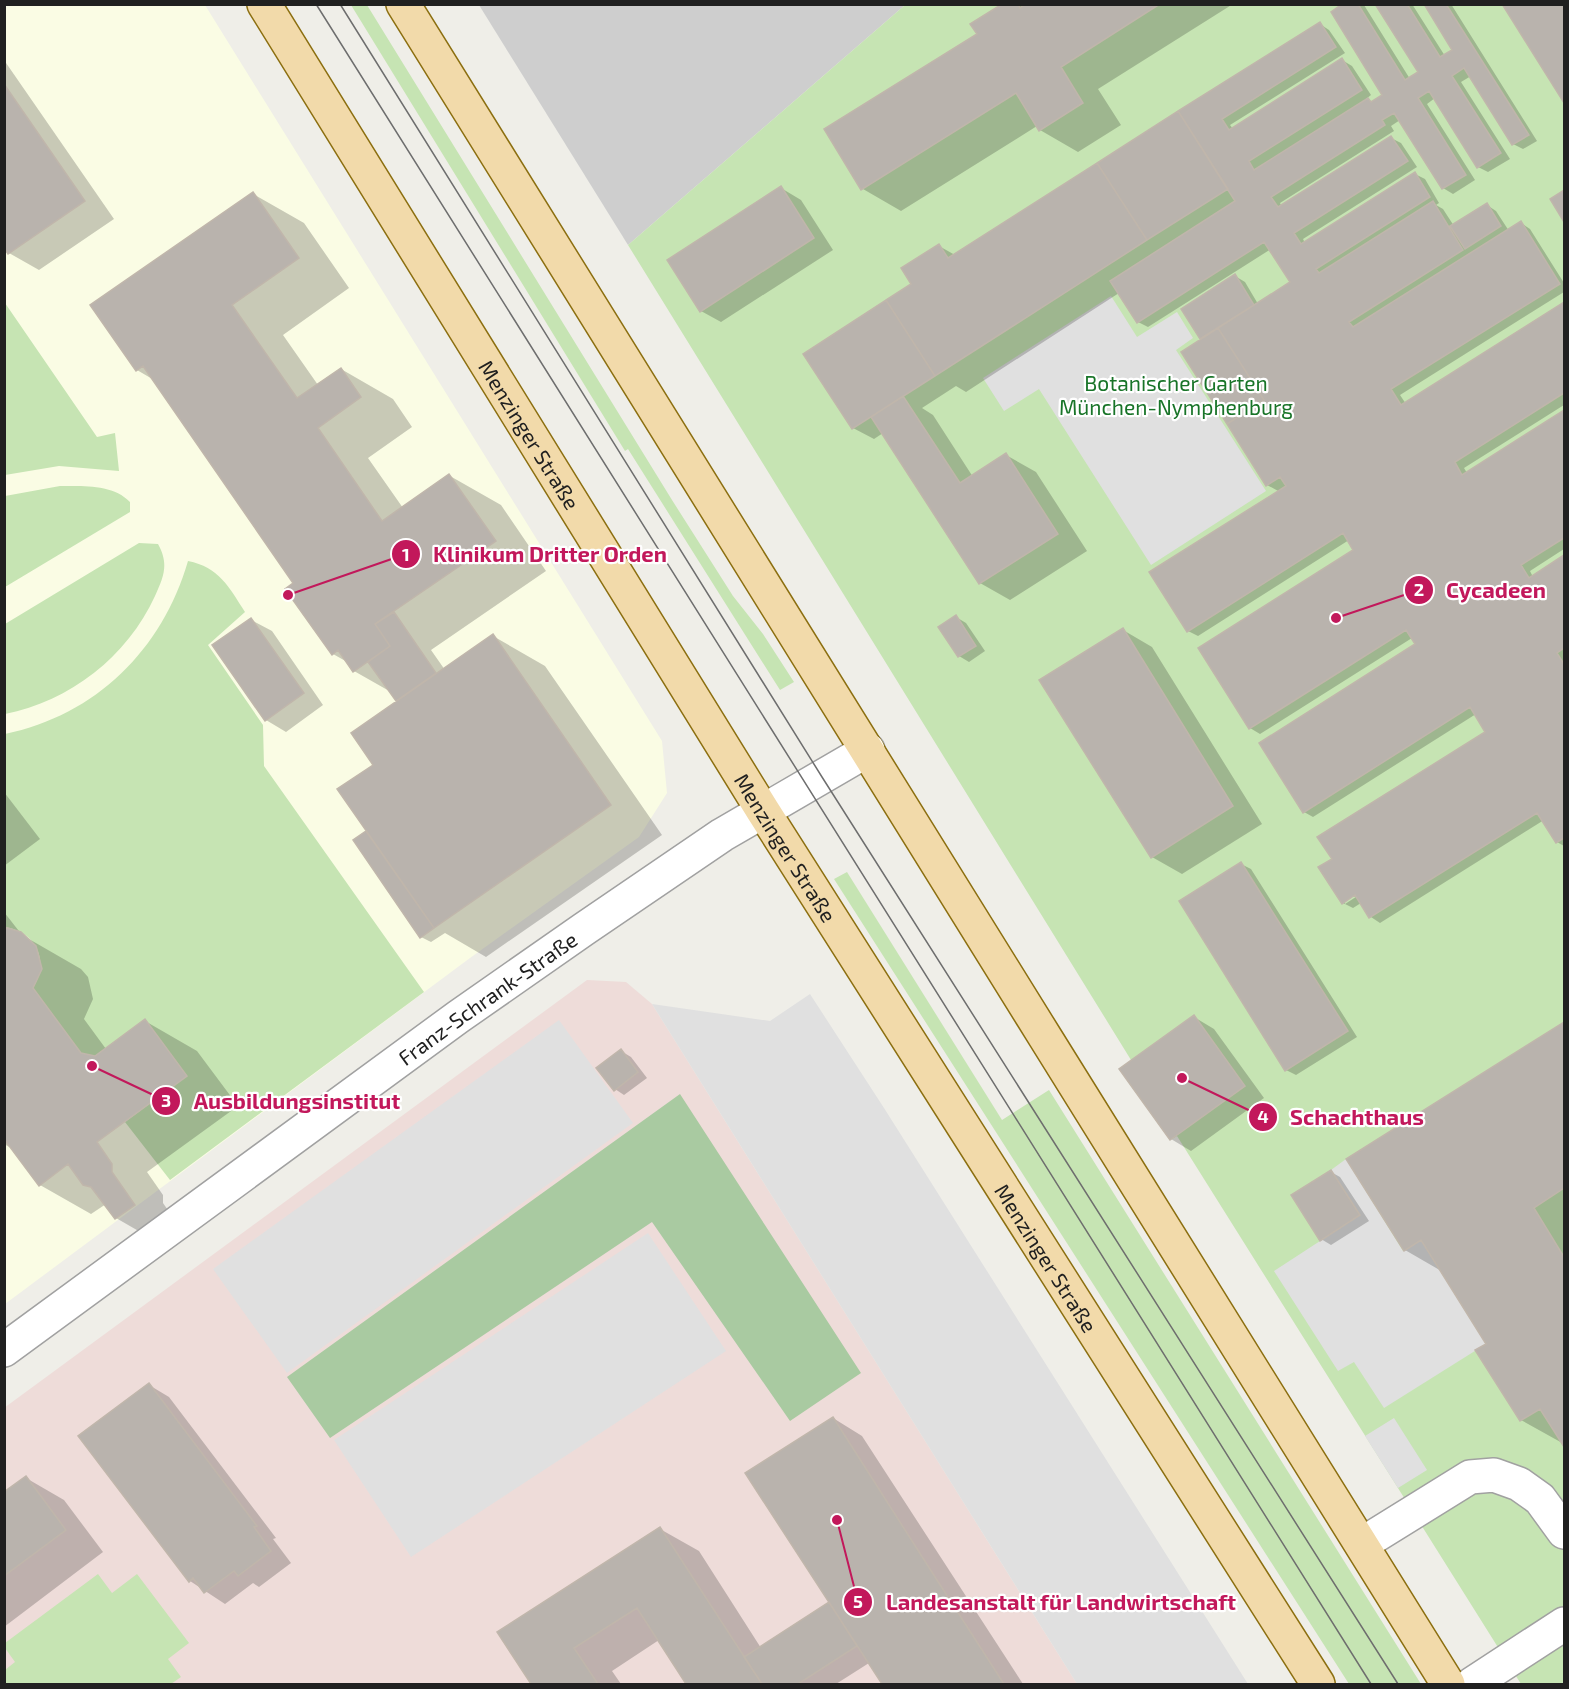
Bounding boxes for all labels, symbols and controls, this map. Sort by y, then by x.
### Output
street label: Menzinger Straße [475,355,586,514]
park label: Botanischer Garten München-Nymphenburg [1059,370,1293,419]
callout: Klinikum Dritter Orden [391,534,679,574]
text: Klinikum Dritter Orden [433,540,667,566]
text: 1 [402,543,410,565]
callout: Cycadeen [1404,570,1558,610]
text: Cycadeen [1446,576,1546,603]
text: 2 [1414,578,1424,600]
street label: Menzinger Straße [730,769,843,926]
street label: Franz-Schrank-Straße [393,926,581,1070]
callout: Ausbildungsinstitut [151,1081,412,1121]
text: Ausbildungsinstitut [194,1087,400,1113]
text: 3 [161,1089,171,1111]
callout: Schachthaus [1248,1097,1436,1137]
text: Schachthaus [1290,1103,1424,1129]
text: 4 [1257,1105,1269,1127]
street label: Menzinger Straße [991,1179,1103,1336]
callout: Landesanstalt für Landwirtschaft [843,1582,1248,1622]
text: Landesanstalt für Landwirtschaft [886,1588,1236,1614]
text: 5 [853,1590,863,1612]

